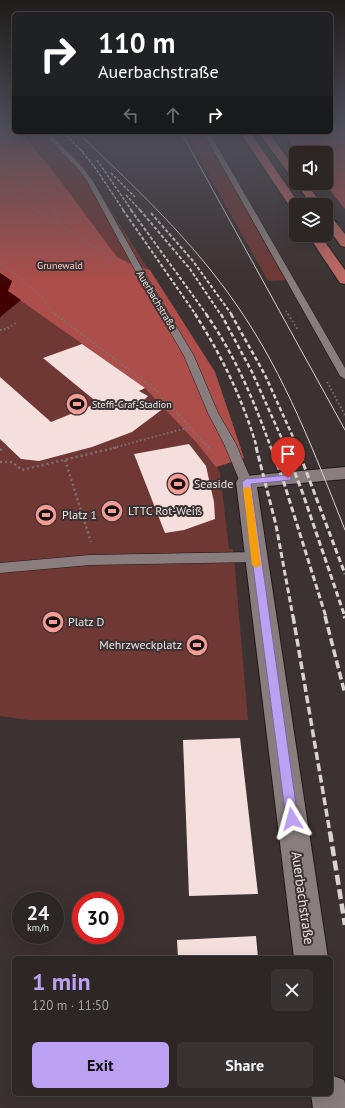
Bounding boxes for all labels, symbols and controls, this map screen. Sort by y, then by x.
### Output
text: 110 m [98,24,175,61]
icon: right [32,28,84,80]
text: Auerbachstraße [98,60,219,83]
icon: left [120,104,142,126]
icon: ahead [162,104,184,126]
icon: right [204,104,226,126]
map controls [289,146,333,242]
button: sound [289,146,333,190]
button: layers [289,198,333,242]
park label: Grunewald [37,259,83,272]
street label: Auerbachstraße [134,268,179,332]
sports icon: Steffi-Graf-Stadion [64,391,90,417]
place label: Steffi-Graf-Stadion [92,398,172,411]
pin [271,437,305,478]
icon: arrive [277,443,299,465]
sports icon: Seaside [165,471,191,497]
place label: Seaside [194,476,233,491]
sports icon: LTTC Rot-Weiß [99,498,125,524]
sports icon: Platz 1 [33,502,59,528]
place label: LTTC Rot-Weiß [128,503,202,518]
place label: Platz 1 [62,507,97,522]
sports icon: Platz D [40,609,66,635]
place label: Platz D [68,614,104,629]
sports icon: Mehrzweckplatz [184,632,210,658]
place label: Mehrzweckplatz [99,637,182,652]
position arrow [271,798,313,840]
street label: Auerbachstraße [288,850,318,946]
speed limit sign: 30 [72,892,124,944]
text: 24 [27,900,49,926]
text: km/h [27,921,49,934]
text: 1 min [32,966,91,997]
button: close [271,969,313,1011]
text: 120 m · 11:50 [32,997,109,1014]
button: Exit [32,1042,169,1088]
button: Share [177,1042,313,1088]

